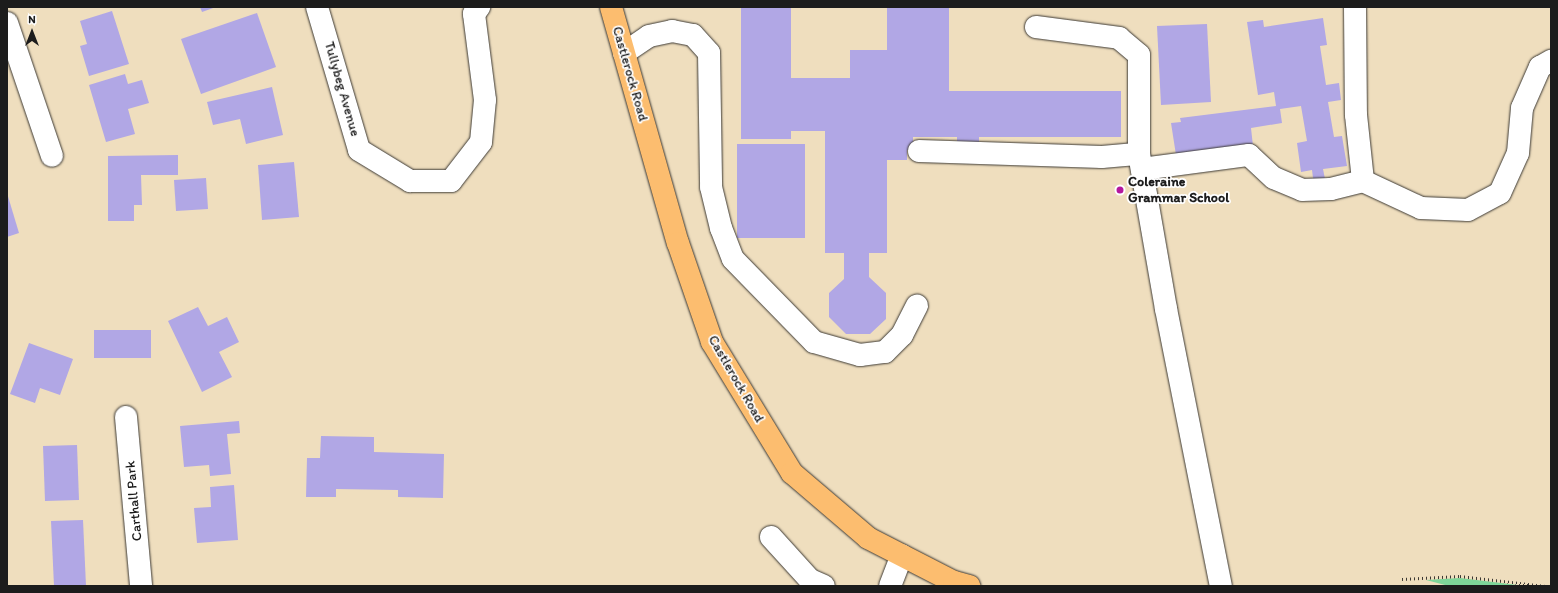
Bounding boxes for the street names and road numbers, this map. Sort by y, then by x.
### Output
street label: Castlerock Road [608,25,652,123]
street label: Tullybeg Avenue [321,40,363,138]
street label: Castlerock Road [704,332,768,426]
street label: Carthall Park [122,460,146,542]

